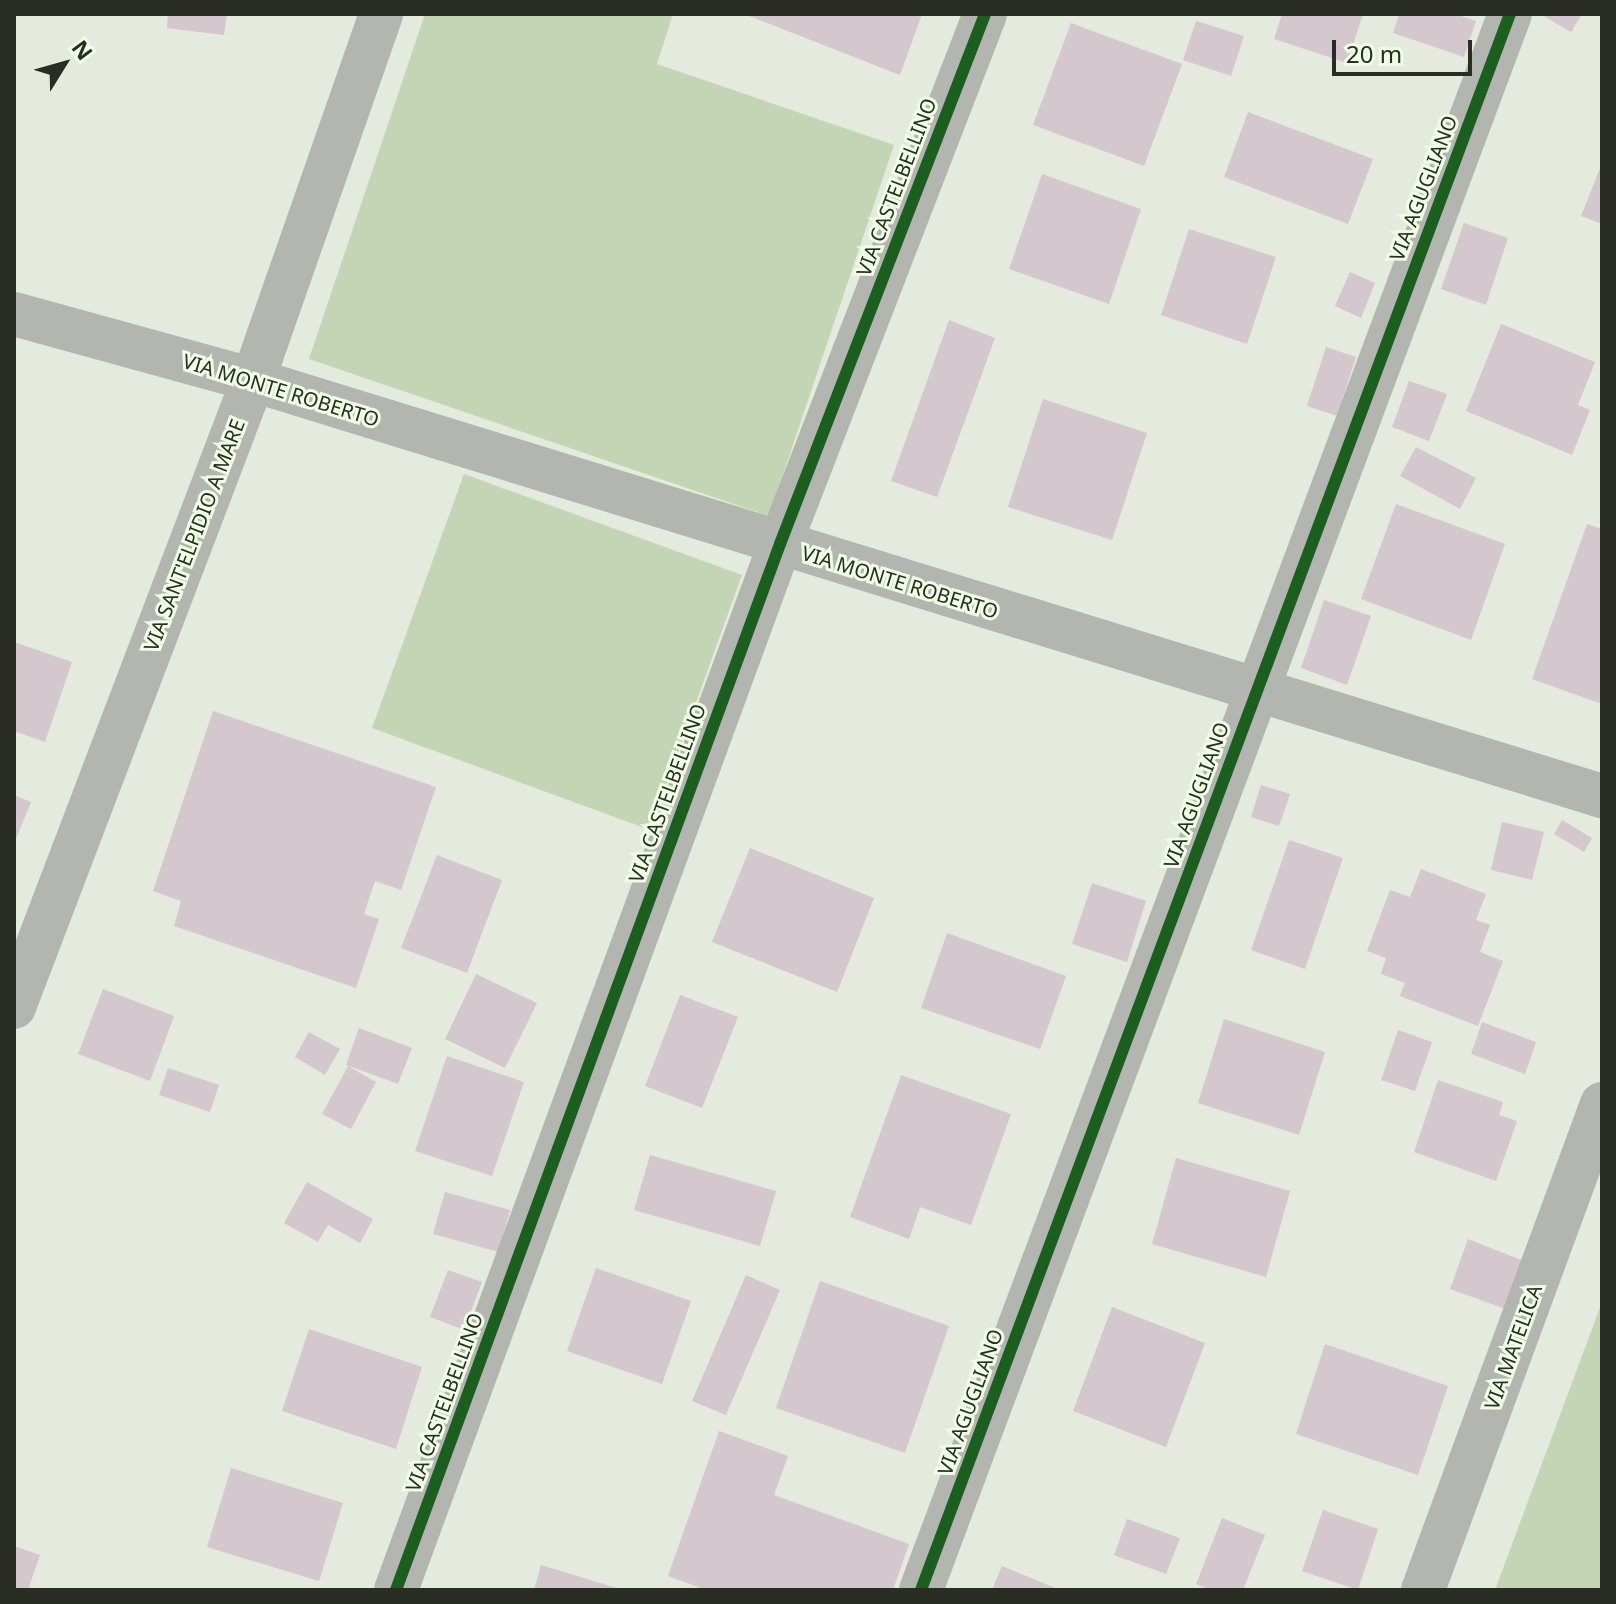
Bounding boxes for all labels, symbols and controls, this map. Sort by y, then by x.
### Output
north arrow [24,24,104,104]
scale bar [1336,24,1476,74]
text: N [66,33,101,66]
text: 20 m [1346,37,1402,70]
street label: VIA CASTELBELLINO [851,95,941,279]
street label: VIA AGUGLIANO [1384,112,1462,264]
street label: VIA MONTE ROBERTO [180,349,382,431]
street label: VIA SANT'ELPIDIO A MARE [139,416,249,654]
street label: VIA MONTE ROBERTO [799,541,1001,623]
street label: VIA CASTELBELLINO [623,700,711,886]
street label: VIA AGUGLIANO [1158,719,1234,871]
street label: VIA MATELICA [1479,1281,1547,1413]
street label: VIA CASTELBELLINO [400,1309,488,1495]
street label: VIA AGUGLIANO [932,1326,1008,1478]

